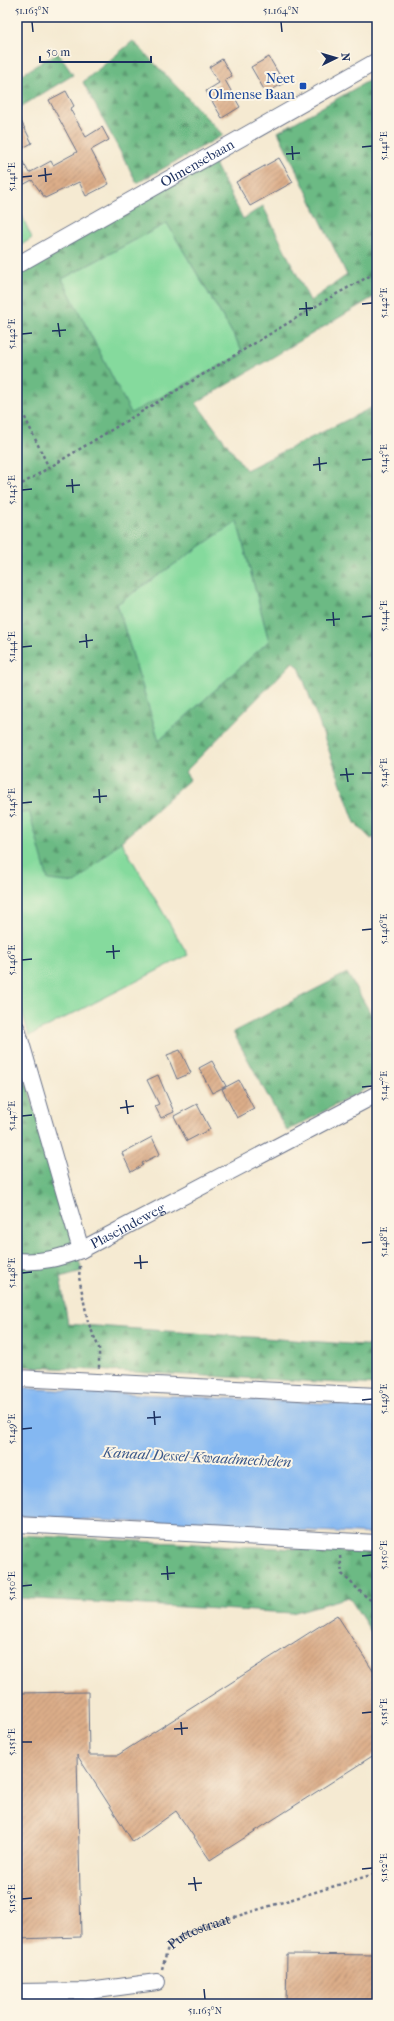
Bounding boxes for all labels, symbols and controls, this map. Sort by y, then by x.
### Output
text: 51.163°N [15,5,49,17]
text: 51.164°N [263,5,299,17]
scale bar [40,38,151,64]
north arrow [316,38,356,78]
text: 50 m [46,45,70,59]
text: N [339,52,352,63]
place label: Neet Olmense Baan [208,70,295,103]
marker: Neet Olmense Baan [298,81,308,91]
text: 5.141°E [378,131,390,161]
street label: Olmensebaan [157,135,237,191]
text: 5.141°E [6,162,18,192]
text: 5.142°E [378,288,390,318]
text: 5.142°E [6,319,18,349]
text: 5.143°E [378,444,390,474]
text: 5.143°E [6,475,18,505]
text: 5.144°E [378,600,390,632]
text: 5.144°E [6,631,18,663]
text: 5.145°E [378,758,390,788]
text: 5.145°E [6,788,18,818]
text: 5.146°E [378,914,390,944]
text: 5.146°E [6,945,18,975]
text: 5.147°E [378,1071,390,1101]
text: 5.147°E [6,1101,18,1131]
street label: Plaseindeweg [87,1199,168,1252]
text: 5.148°E [378,1227,390,1257]
text: 5.148°E [6,1258,18,1288]
text: 5.149°E [378,1384,390,1414]
text: 5.149°E [6,1414,18,1444]
water label: Kanaal Dessel-Kwaadmechelen [101,1443,292,1471]
text: 5.150°E [378,1540,390,1570]
text: 5.150°E [6,1571,18,1601]
text: 5.151°E [378,1698,390,1726]
text: 5.151°E [6,1728,18,1756]
text: 5.152°E [378,1854,390,1883]
text: 5.152°E [6,1885,18,1914]
street label: Puttestraat [164,1910,232,1953]
text: 51.163°N [188,2005,222,2017]

